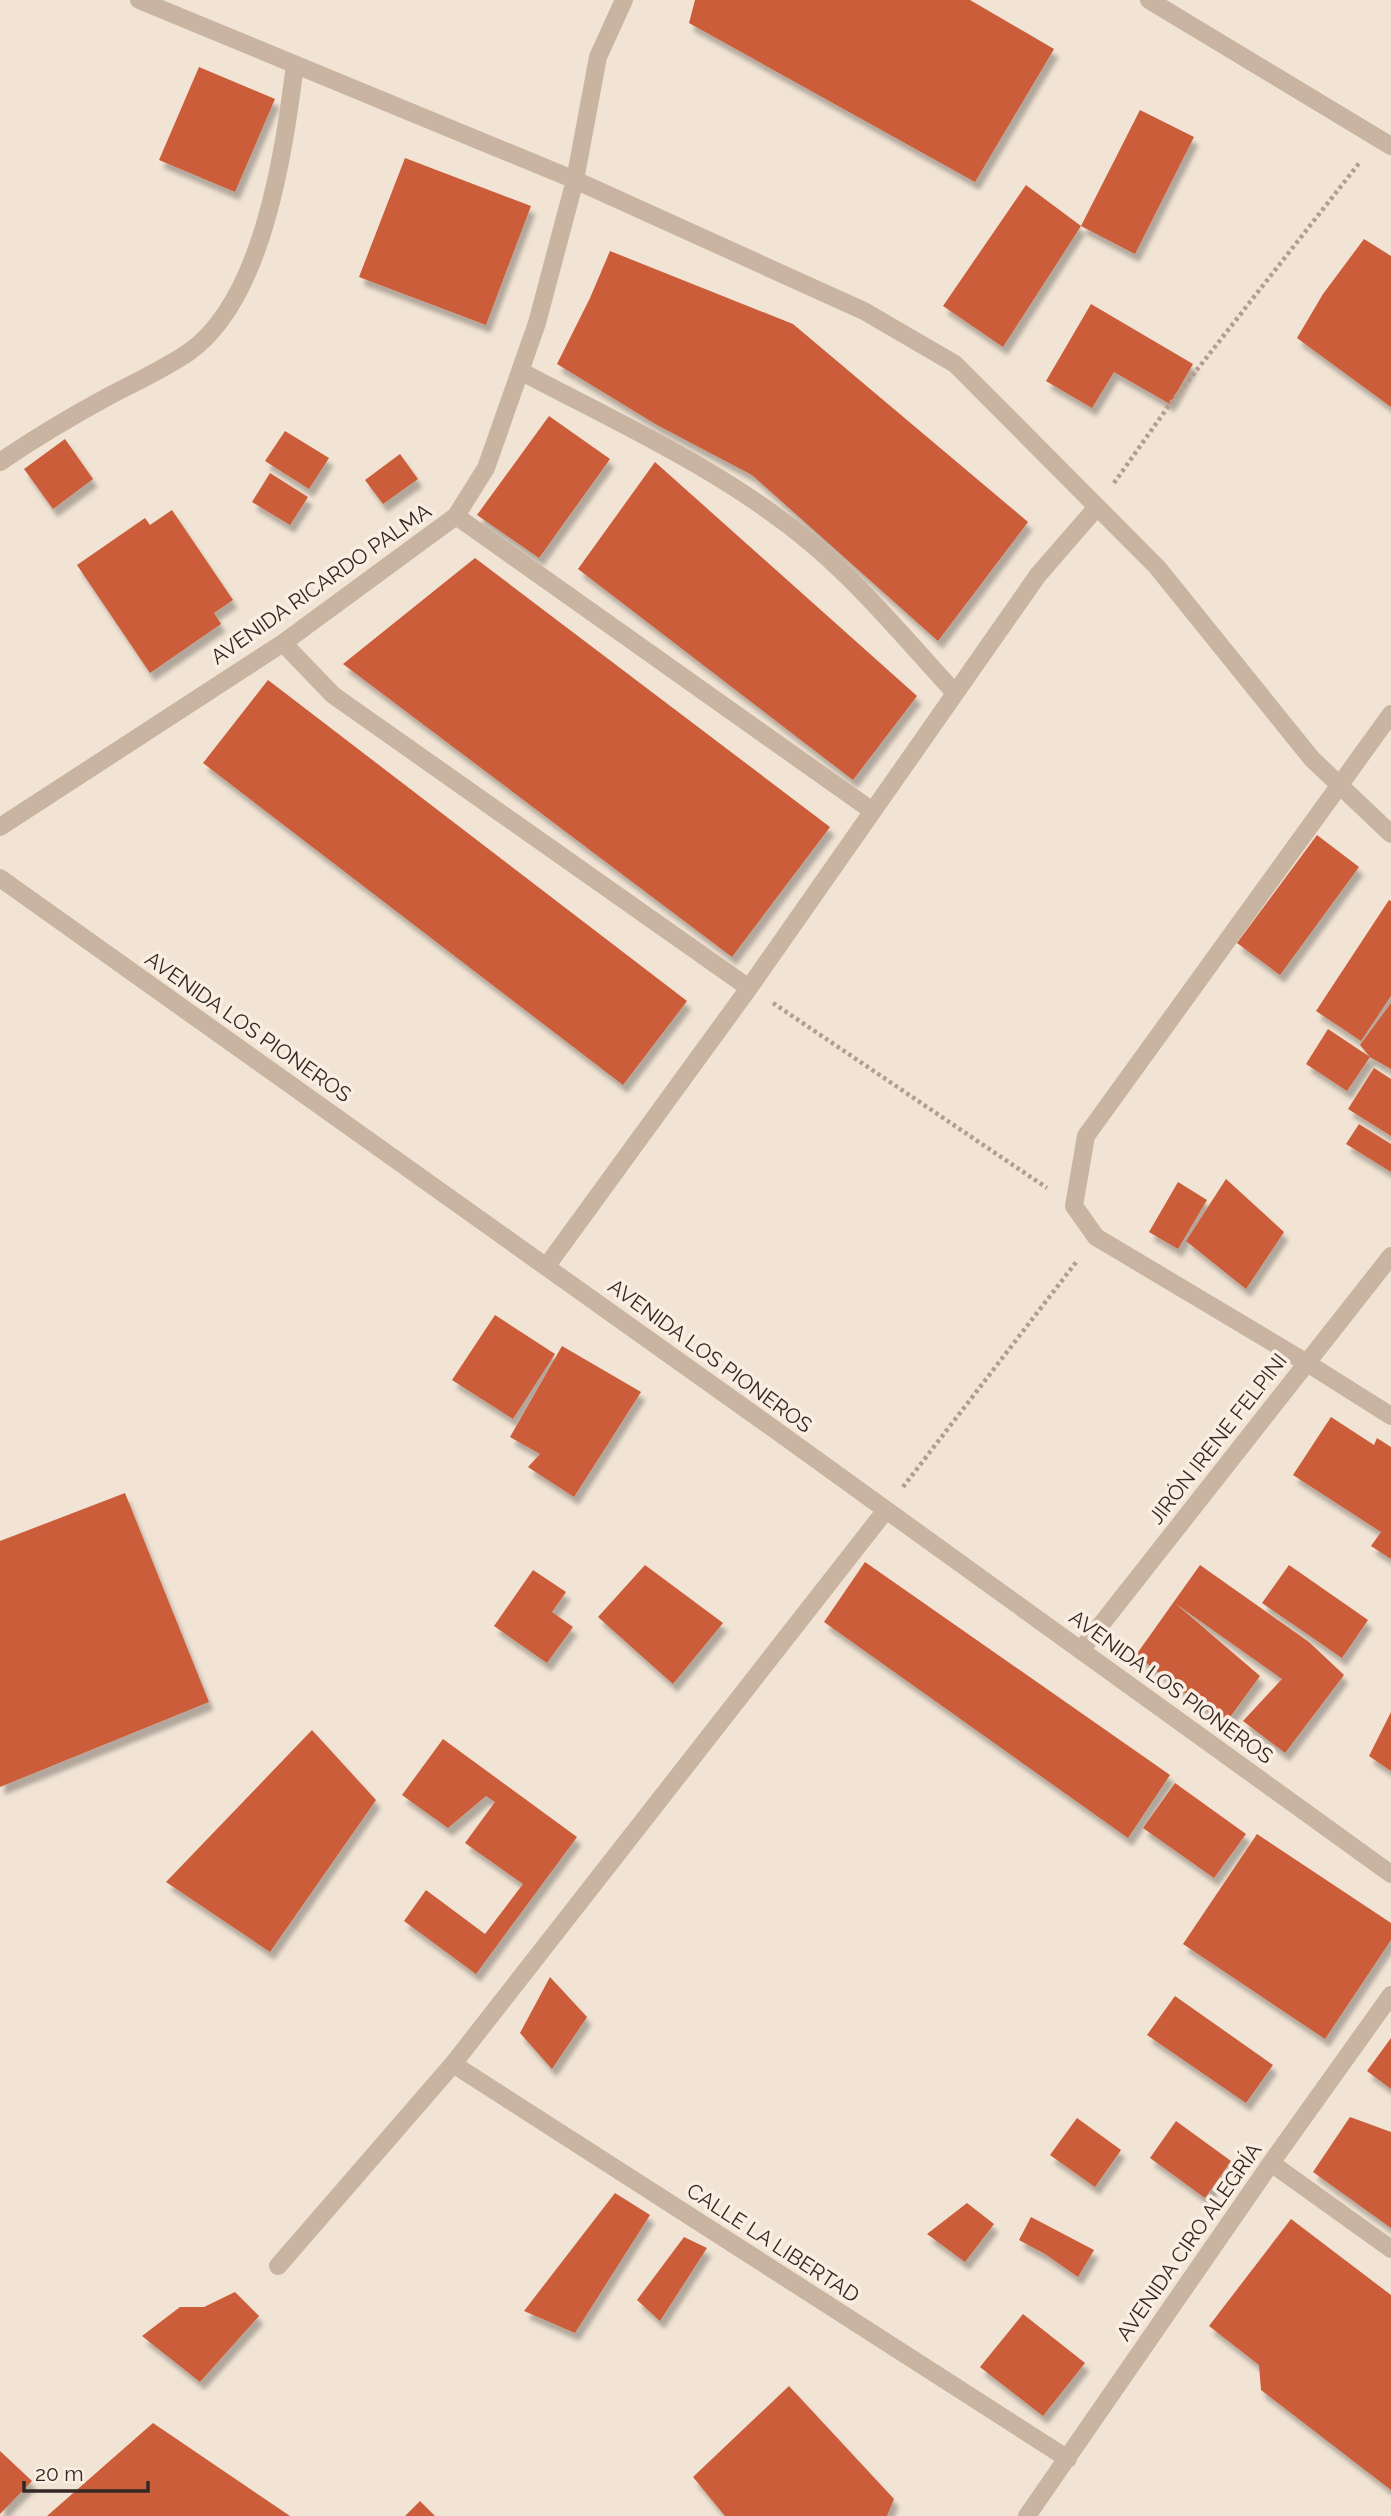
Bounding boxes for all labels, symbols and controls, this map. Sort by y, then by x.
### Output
street label: AVENIDA RICARDO PALMA [206,498,436,669]
street label: AVENIDA LOS PIONEROS [141,946,356,1107]
street label: AVENIDA LOS PIONEROS [604,1273,817,1438]
street label: JIRÓN IRENE FELPINI [1143,1348,1292,1529]
street label: AVENIDA LOS PIONEROS [1065,1604,1278,1769]
street label: AVENIDA CIRO ALEGRÍA [1111,2138,1266,2345]
street label: CALLE LA LIBERTAD [682,2177,864,2308]
scale bar [24,2450,149,2494]
text: 20 m [35,2461,83,2486]

